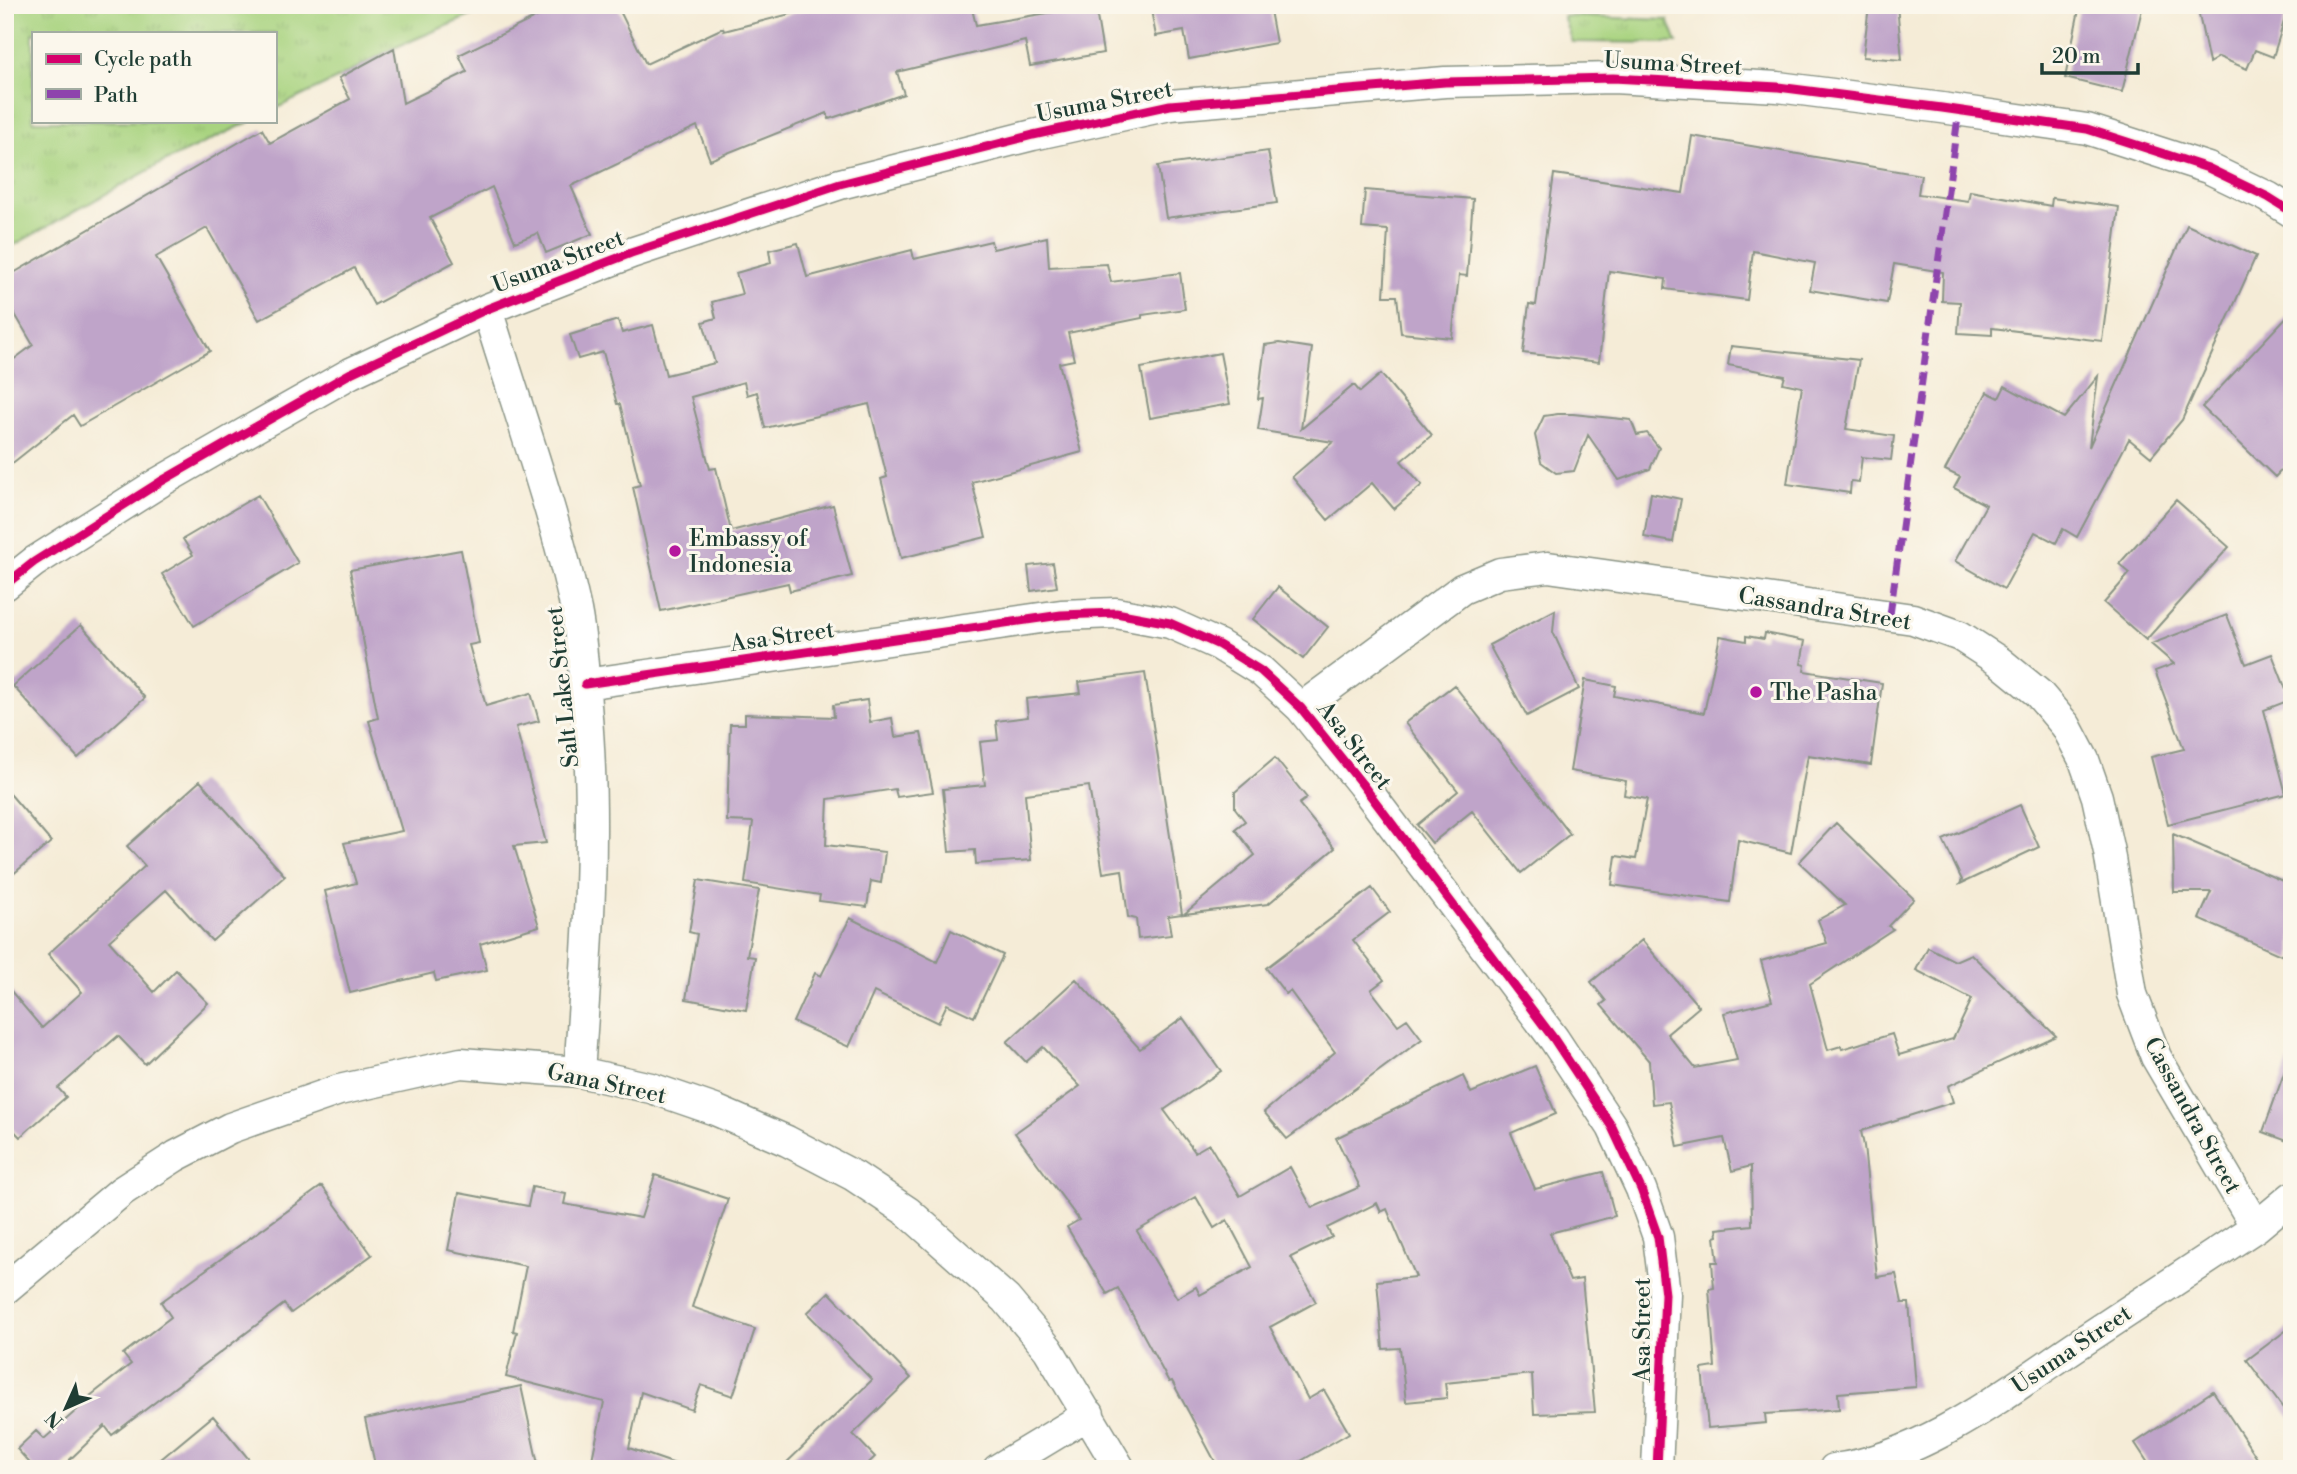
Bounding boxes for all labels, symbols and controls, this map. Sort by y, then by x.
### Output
legend [32,32,276,122]
scale bar [2042,32,2138,76]
text: 20 m [2052,44,2101,70]
street label: Usuma Street [1603,46,1743,82]
text: Cycle path [94,47,193,73]
street label: Usuma Street [1033,75,1175,129]
text: Path [94,83,139,109]
street label: Usuma Street [489,224,628,300]
place label: Embassy of Indonesia [689,525,809,579]
marker: Embassy of Indonesia [667,543,683,559]
street label: Cassandra Street [1736,581,1913,636]
street label: Salt Lake Street [541,605,585,769]
street label: Asa Street [727,616,836,658]
place label: The Pasha [1770,679,1878,707]
marker: The Pasha [1748,684,1764,700]
street label: Asa Street [1310,695,1397,795]
street label: Cassandra Street [2138,1032,2247,1199]
street label: Gana Street [545,1058,669,1110]
street label: Asa Street [1629,1278,1657,1383]
street label: Usuma Street [2006,1299,2137,1400]
north arrow [32,1372,102,1442]
text: N [41,1406,68,1433]

